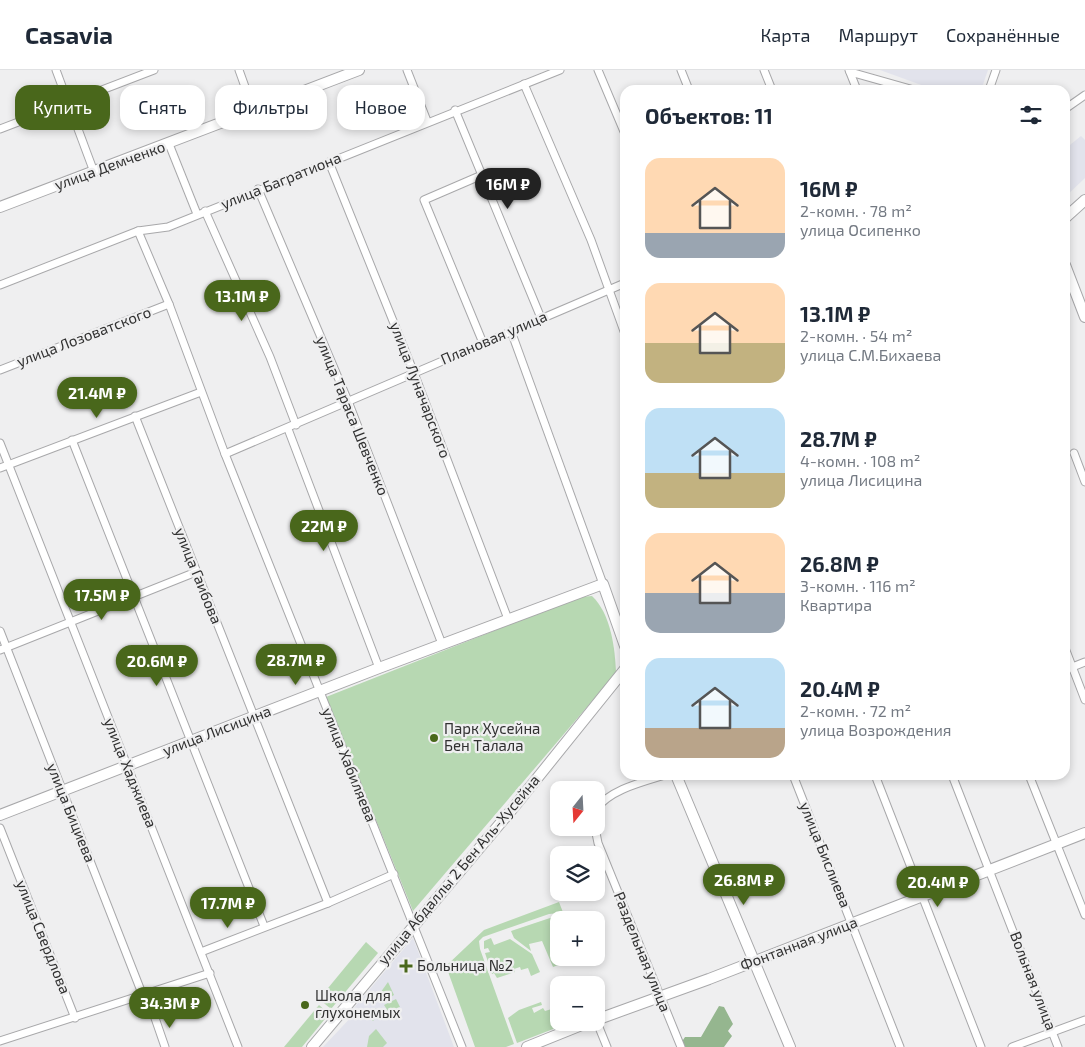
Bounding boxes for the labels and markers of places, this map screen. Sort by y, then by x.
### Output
pin: 16M ₽ [473,168,543,210]
pin: 13.1M ₽ [196,280,288,322]
pin: 21.4M ₽ [51,376,143,419]
pin: 22M ₽ [289,510,359,552]
pin: 17.5M ₽ [56,578,148,621]
pin: 20.6M ₽ [111,644,203,687]
pin: 28.7M ₽ [250,644,342,686]
place label: Парк Хусейна Бен Талала [444,719,540,754]
marker: Парк Хусейна Бен Талала [428,732,440,744]
pin: 26.8M ₽ [698,864,790,906]
pin: 20.4M ₽ [892,866,984,908]
pin: 17.7M ₽ [182,886,274,929]
place label: Больница №2 [417,956,513,974]
marker: Больница №2 [399,959,413,973]
pin: 34.3M ₽ [124,986,216,1029]
place label: Школа для глухонемых [315,986,401,1022]
marker: Школа для глухонемых [299,999,311,1011]

